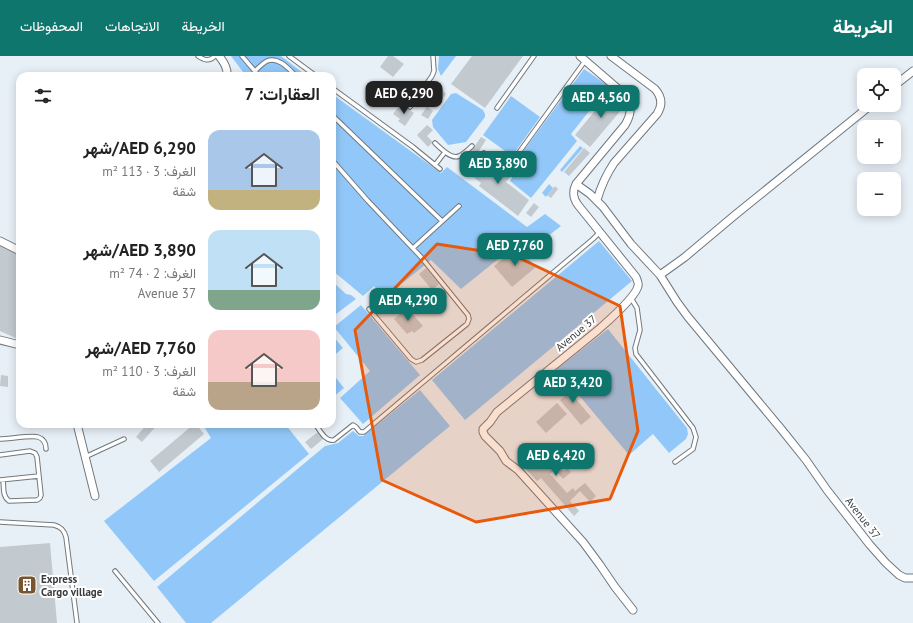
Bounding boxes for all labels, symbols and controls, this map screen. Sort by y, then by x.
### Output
text: الخريطة [833,14,893,38]
text: المحفوظات [20,17,83,35]
text: الاتجاهات [105,17,159,35]
text: الخريطة [181,17,225,35]
map controls [857,68,901,216]
button: locate [857,68,901,112]
pin: AED 6,290 [358,81,450,115]
text: العقارات: 7 [245,83,320,105]
icon: filters [32,85,54,107]
text: AED 6,290 [375,85,433,102]
pin: AED 4,560 [555,85,647,119]
text: AED 4,560 [572,89,630,106]
button: + [857,120,901,164]
text: AED 6,290/شهر [83,137,196,159]
icon: home [240,146,288,194]
pin: AED 3,890 [452,151,544,185]
text: AED 3,890 [469,155,527,172]
text: الغرف: 3 · 113 m² [102,163,196,180]
button: − [857,172,901,216]
text: شقة [173,183,196,200]
pin: AED 7,760 [469,233,561,267]
text: AED 7,760 [486,237,544,254]
text: AED 3,890/شهر [83,239,196,261]
icon: home [240,246,288,294]
text: الغرف: 2 · 74 m² [109,265,196,282]
text: Avenue 37 [138,285,196,302]
pin: AED 4,290 [362,288,454,322]
text: AED 4,290 [379,292,437,309]
street label: Avenue 37 [553,312,599,354]
text: AED 7,760/شهر [85,337,196,359]
icon: home [240,346,288,394]
text: الغرف: 3 · 110 m² [102,363,196,380]
pin: AED 3,420 [527,370,619,404]
text: AED 3,420 [544,374,602,391]
text: شقة [173,383,196,400]
pin: AED 6,420 [510,443,602,477]
text: AED 6,420 [527,447,585,464]
street label: Avenue 37 [842,494,884,542]
place label: Express Cargo village [41,572,103,599]
building icon: Express Cargo village [16,574,38,596]

